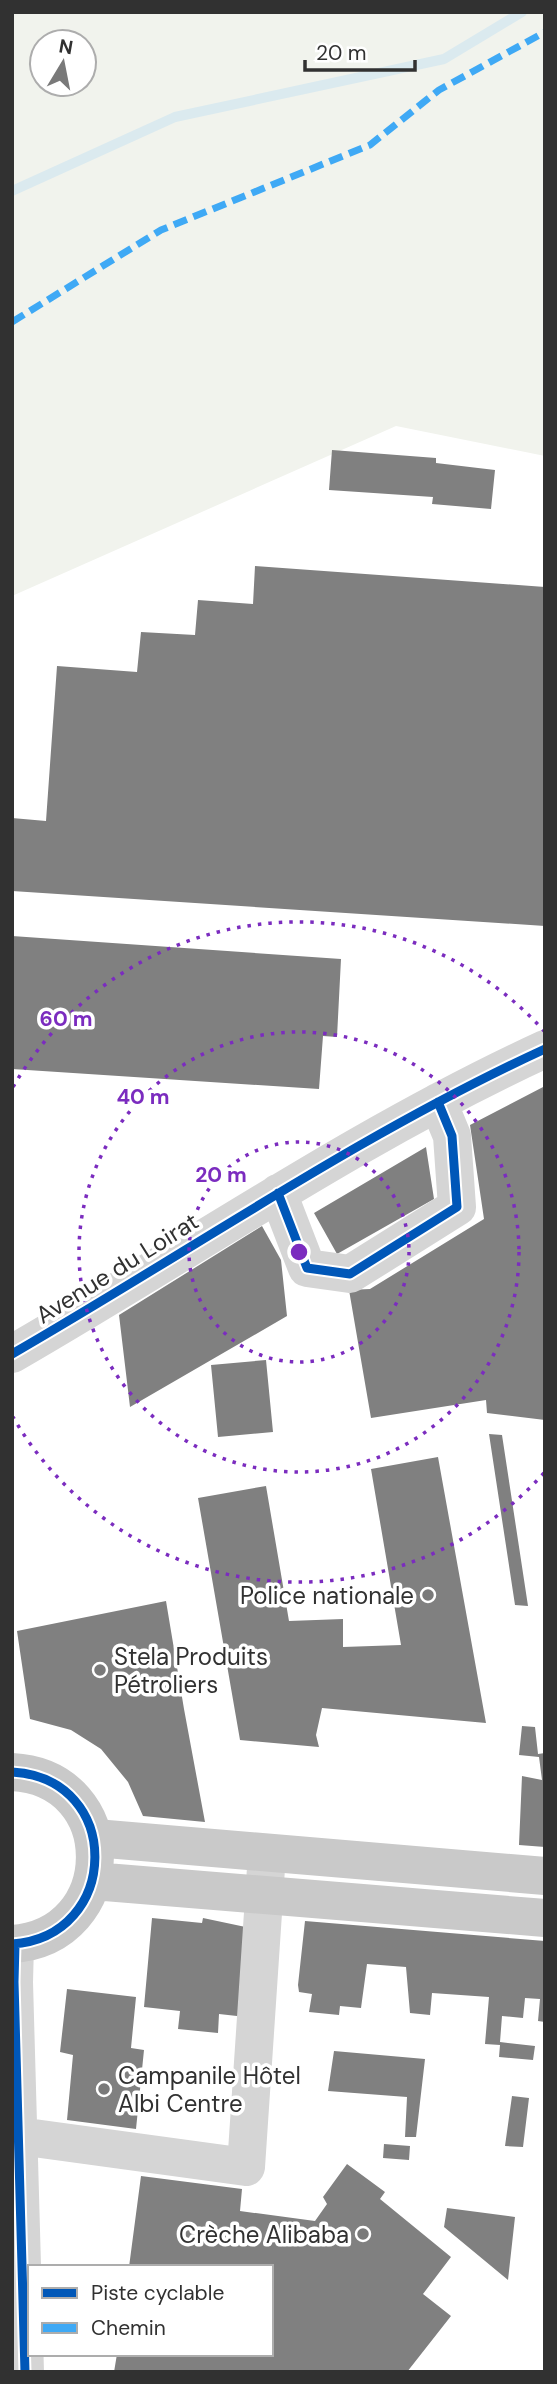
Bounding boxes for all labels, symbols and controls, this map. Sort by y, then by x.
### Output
north arrow [28,28,98,98]
scale bar [305,28,415,72]
text: N [57,33,75,60]
text: 20 m [316,39,367,67]
text: 60 m [40,1005,92,1033]
text: 40 m [116,1083,170,1111]
text: 20 m [195,1161,247,1189]
street label: Avenue du Loirat [30,1206,204,1330]
centre of rings [287,1240,311,1264]
place label: Police nationale [240,1580,414,1611]
marker: Police nationale [420,1587,436,1603]
place label: Stela Produits Pétroliers [114,1641,268,1700]
marker: Stela Produits Pétroliers [92,1662,108,1678]
place label: Campanile Hôtel Albi Centre [118,2060,301,2119]
marker: Campanile Hôtel Albi Centre [96,2081,112,2097]
place label: Crèche Alibaba [179,2219,349,2250]
marker: Crèche Alibaba [355,2226,371,2242]
legend [28,2265,273,2356]
text: Piste cyclable [91,2279,224,2307]
text: Chemin [91,2314,166,2342]

